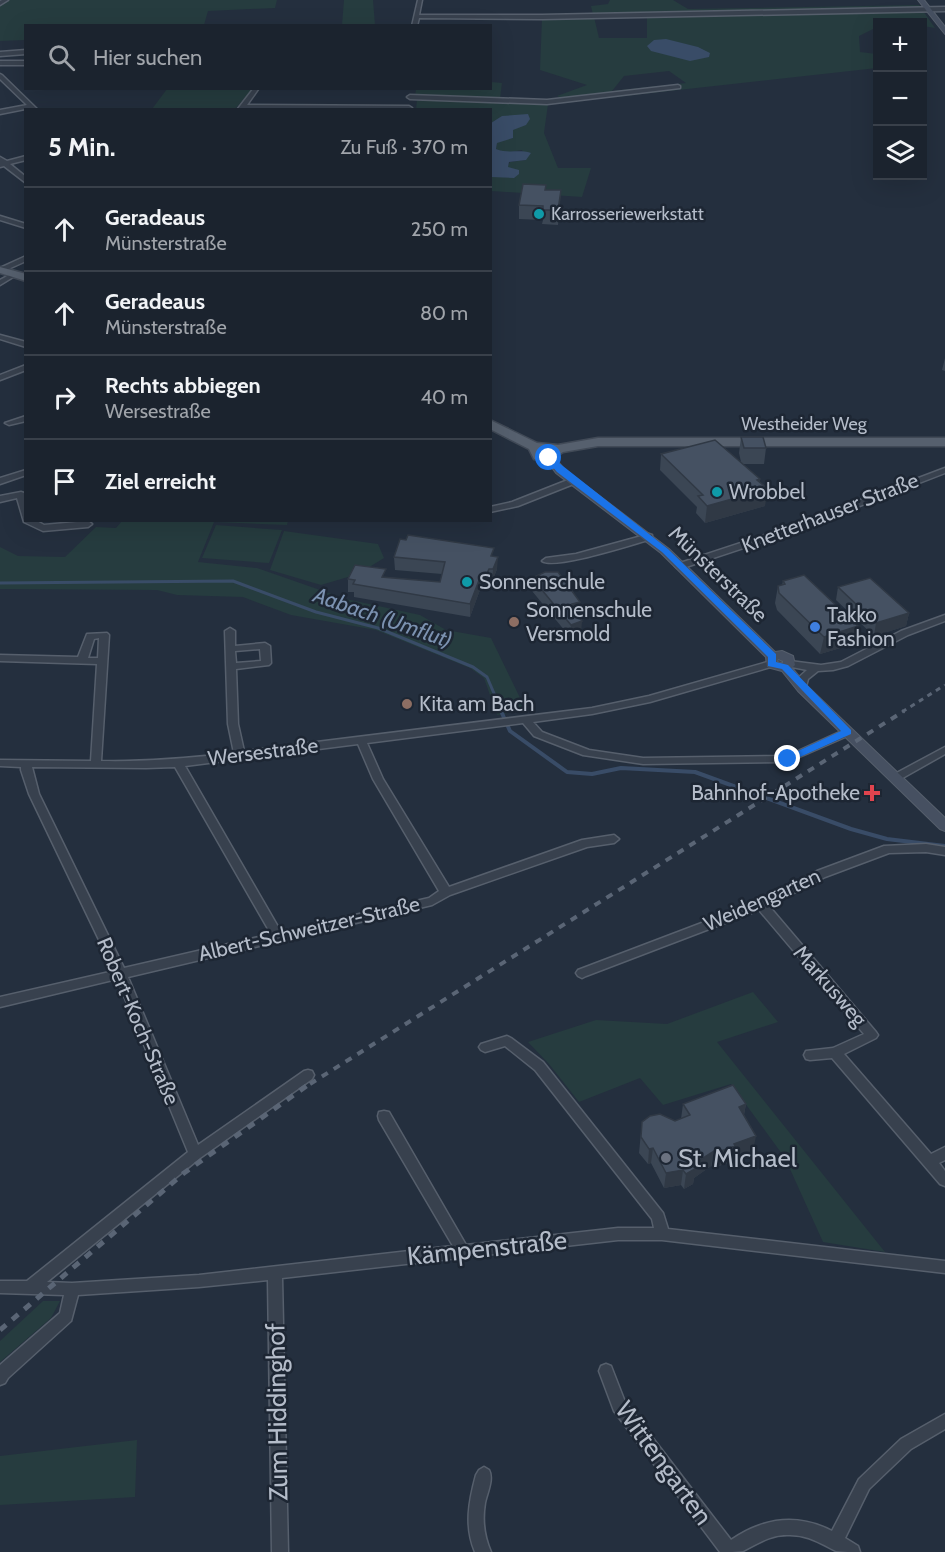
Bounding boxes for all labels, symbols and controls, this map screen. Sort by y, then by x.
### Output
map controls [873,18,927,180]
button: + [873,18,927,72]
search box [24,24,492,90]
icon: search [45,41,78,74]
text: Hier suchen [93,44,202,71]
button: − [873,72,927,126]
button: layers [873,126,927,180]
text: 5 Min. [48,131,116,163]
text: Zu Fuß · 370 m [341,135,468,159]
place label: Karrosseriewerkstatt [551,203,704,225]
text: Geradeaus [105,204,205,231]
marker: Karrosseriewerkstatt [532,207,546,221]
icon: ahead [48,213,81,246]
text: 250 m [411,217,468,241]
text: Münsterstraße [105,231,227,255]
text: Geradeaus [105,288,205,315]
icon: ahead [48,297,81,330]
text: 80 m [420,301,468,325]
text: Münsterstraße [105,315,227,339]
text: Rechts abbiegen [105,372,261,399]
icon: right [48,381,81,414]
text: 40 m [420,385,468,409]
text: Wersestraße [105,399,211,423]
street label: Westheider Weg [741,413,868,435]
route start [535,444,561,470]
icon: arrive [48,465,81,498]
street label: Knetterhauser Straße [738,467,922,558]
text: Ziel erreicht [105,468,216,495]
place label: Wrobbel [729,479,805,504]
marker: Wrobbel [710,485,724,499]
street label: Münsterstraße [664,520,773,627]
place label: Sonnenschule [479,569,605,594]
marker: Sonnenschule [460,575,474,589]
water label: Aabach (Umflut) [309,581,456,654]
place label: Sonnenschule Versmold [526,597,652,646]
place label: Takko Fashion [827,602,895,651]
marker: Sonnenschule Versmold [507,615,521,629]
marker: Takko Fashion [808,620,822,634]
place label: Kita am Bach [419,691,534,716]
marker: Kita am Bach [400,697,414,711]
street label: Wersestraße [206,732,320,771]
route end [774,745,800,771]
place label: Bahnhof-Apotheke [691,780,860,805]
marker: Bahnhof-Apotheke [865,786,879,800]
street label: Weidengarten [700,863,824,936]
street label: Albert-Schweitzer-Straße [196,891,422,966]
street label: Robert-Koch-Straße [92,933,185,1109]
street label: Markusweg [788,940,873,1032]
place label: St. Michael [678,1142,797,1174]
marker: St. Michael [659,1151,673,1165]
street label: Kämpenstraße [405,1224,569,1272]
street label: Zum Hiddinghof [259,1322,295,1501]
street label: Wittengarten [608,1395,720,1531]

